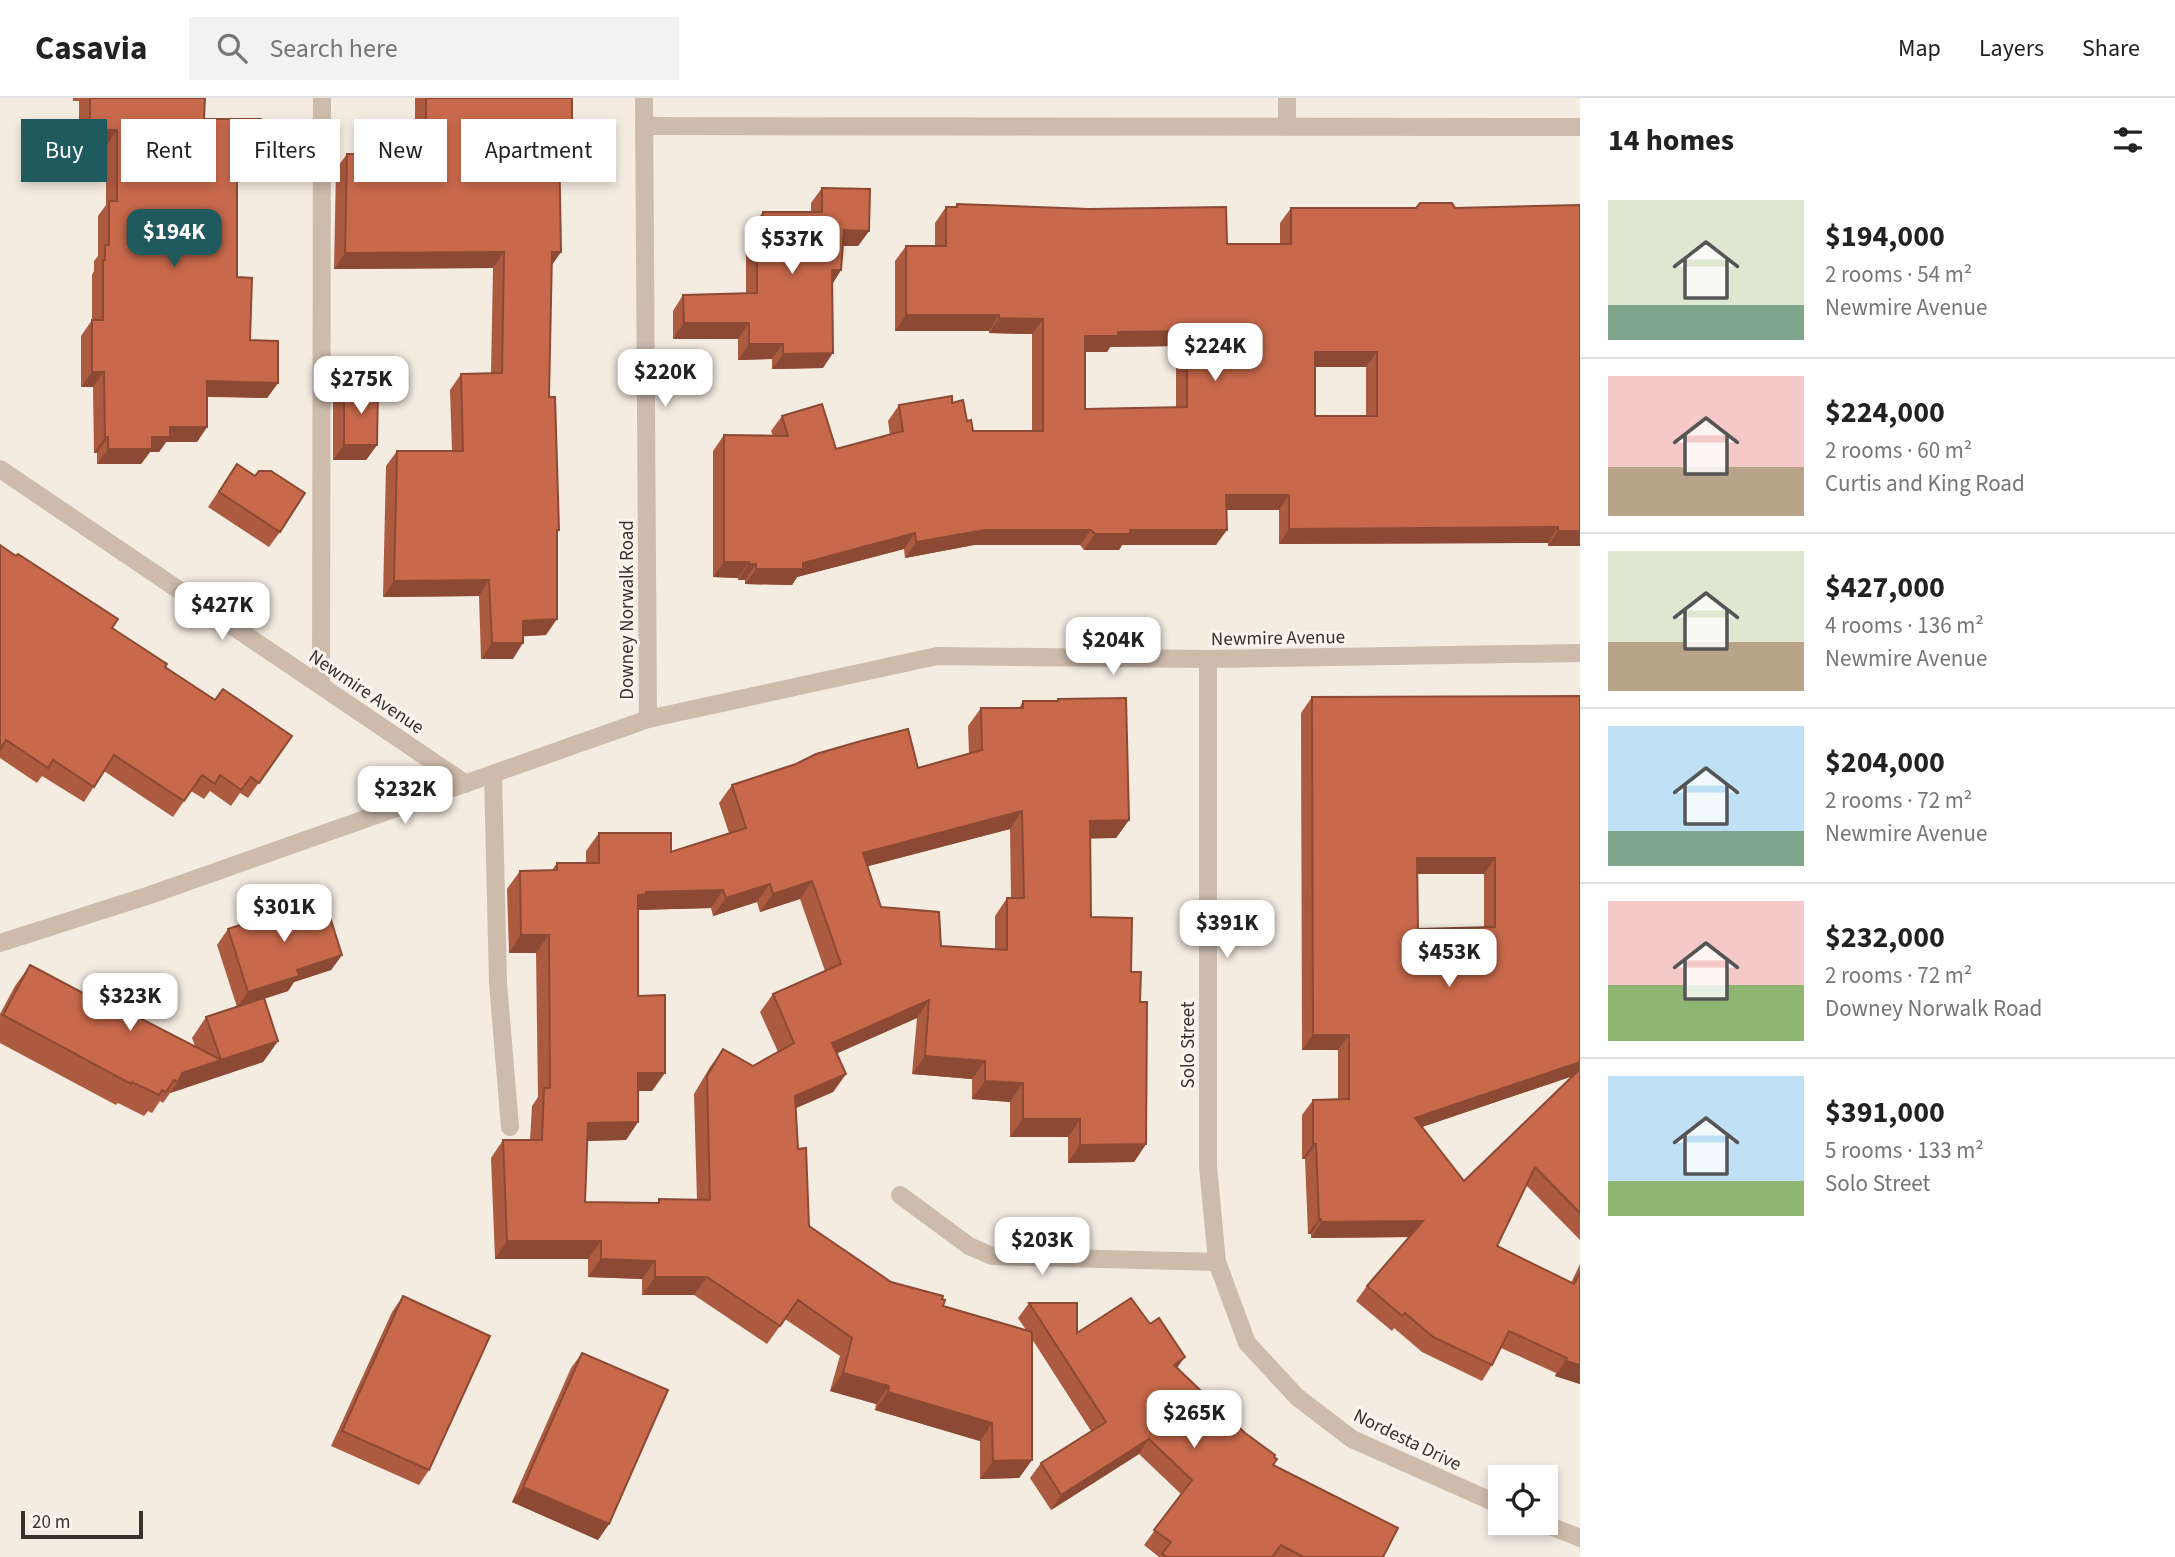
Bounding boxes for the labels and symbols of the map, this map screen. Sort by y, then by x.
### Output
pin: $194K [125,209,223,269]
pin: $537K [743,216,841,276]
pin: $224K [1166,324,1264,383]
pin: $220K [616,350,714,409]
pin: $275K [312,356,410,416]
street label: Downey Norwalk Road [614,520,641,700]
pin: $427K [173,582,271,642]
pin: $204K [1064,618,1162,677]
street label: Newmire Avenue [1211,624,1345,653]
street label: Newmire Avenue [303,644,429,741]
pin: $232K [356,766,454,826]
pin: $301K [235,884,333,944]
pin: $391K [1178,900,1276,960]
pin: $453K [1400,930,1498,989]
pin: $323K [81,974,179,1033]
street label: Solo Street [1175,1001,1202,1089]
pin: $203K [993,1218,1091,1277]
pin: $265K [1145,1390,1243,1450]
street label: Nordesta Drive [1349,1403,1466,1478]
scale bar [21,1508,144,1540]

